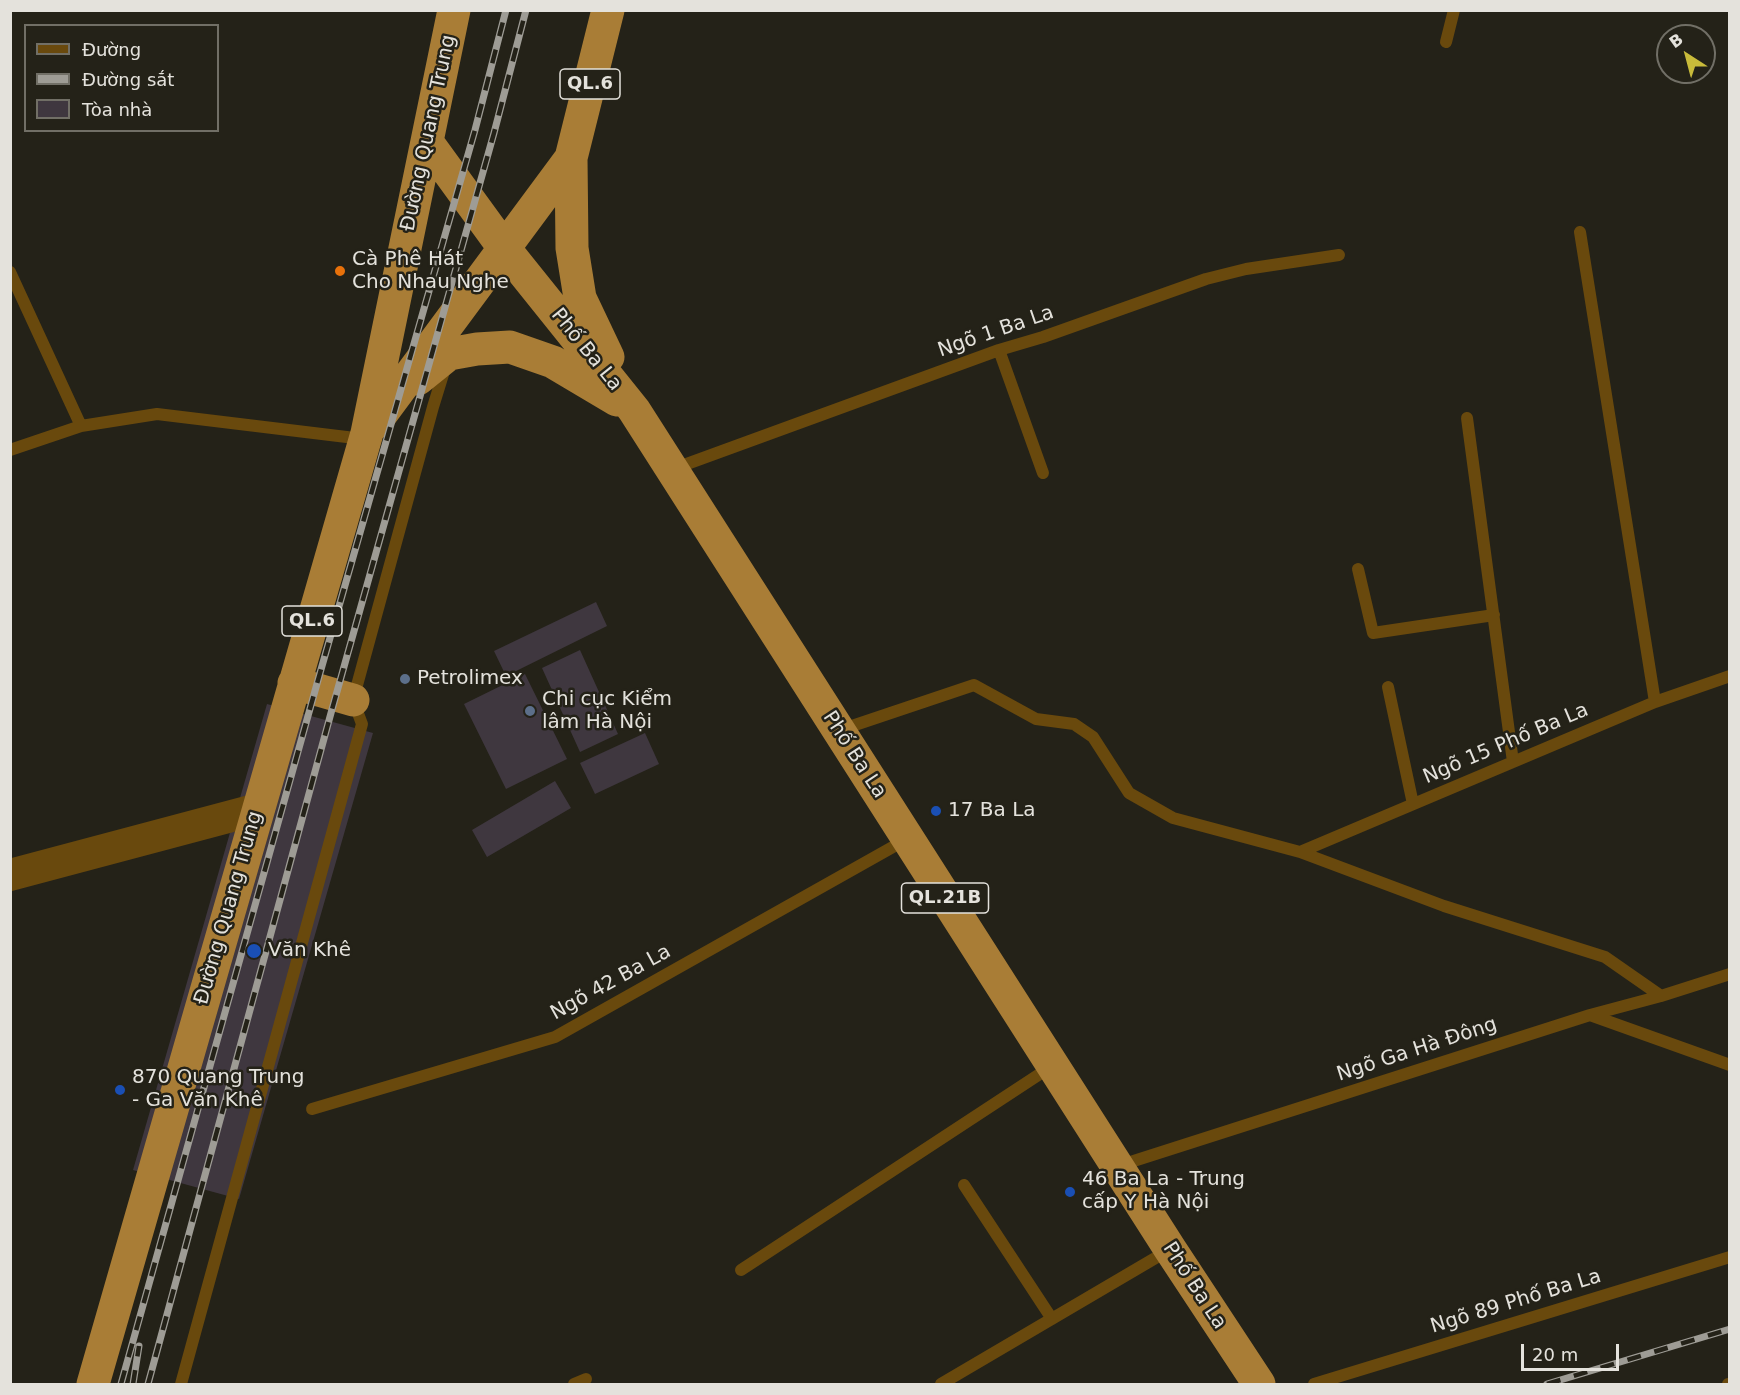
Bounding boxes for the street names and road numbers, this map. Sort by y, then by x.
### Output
street label: Đường Quang Trung [396,33,462,233]
road number: QL.6 [560,69,620,99]
street label: Ngõ 1 Ba La [935,301,1057,363]
street label: Phố Ba La [546,304,626,396]
road number: QL.6 [282,606,342,636]
street label: Ngõ 15 Phố Ba La [1420,698,1592,790]
street label: Phố Ba La [817,707,891,803]
street label: Đường Quang Trung [190,809,268,1007]
road number: QL.21B [902,883,988,913]
street label: Ngõ 42 Ba La [547,940,675,1026]
street label: Ngõ Ga Hà Đông [1334,1013,1500,1087]
street label: Phố Ba La [1157,1238,1231,1334]
street label: Ngõ 89 Phố Ba La [1428,1265,1604,1339]

